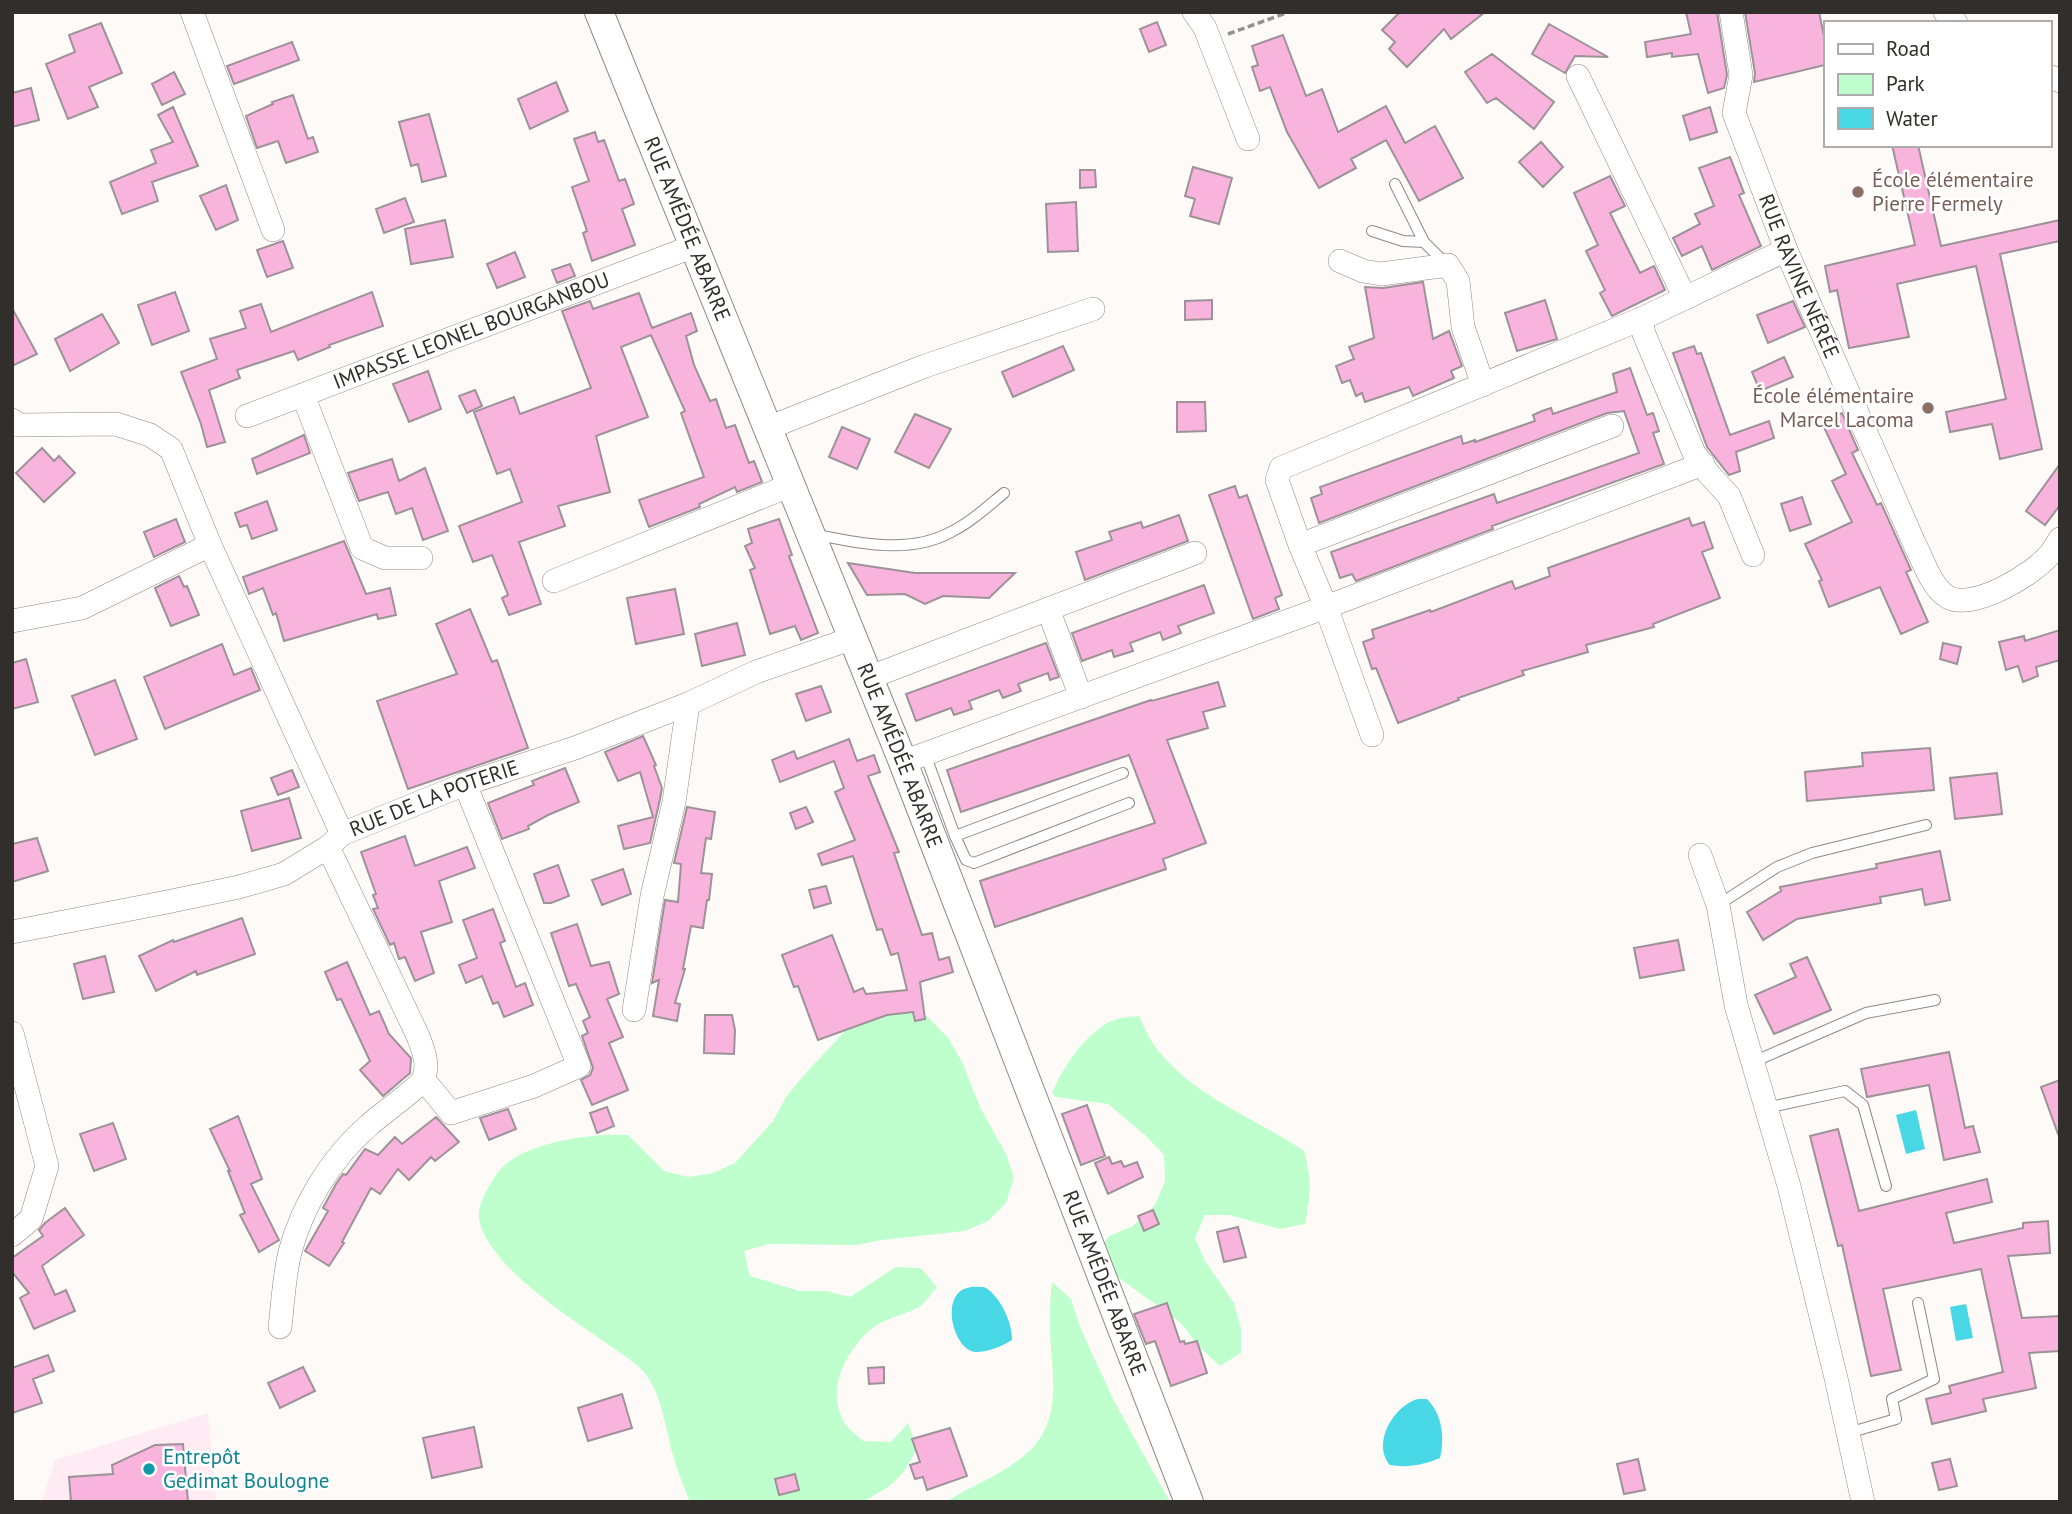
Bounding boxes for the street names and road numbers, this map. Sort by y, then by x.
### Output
street label: RUE AMÉDÉE ABARRE [638,132,737,325]
street label: RUE RAVINE NÉRÉE [1753,190,1846,362]
street label: IMPASSE LEONEL BOURGANBOU [329,265,613,395]
street label: RUE AMÉDÉE ABARRE [851,659,949,852]
street label: RUE DE LA POTERIE [345,753,522,843]
street label: RUE AMÉDÉE ABARRE [1057,1186,1153,1380]

